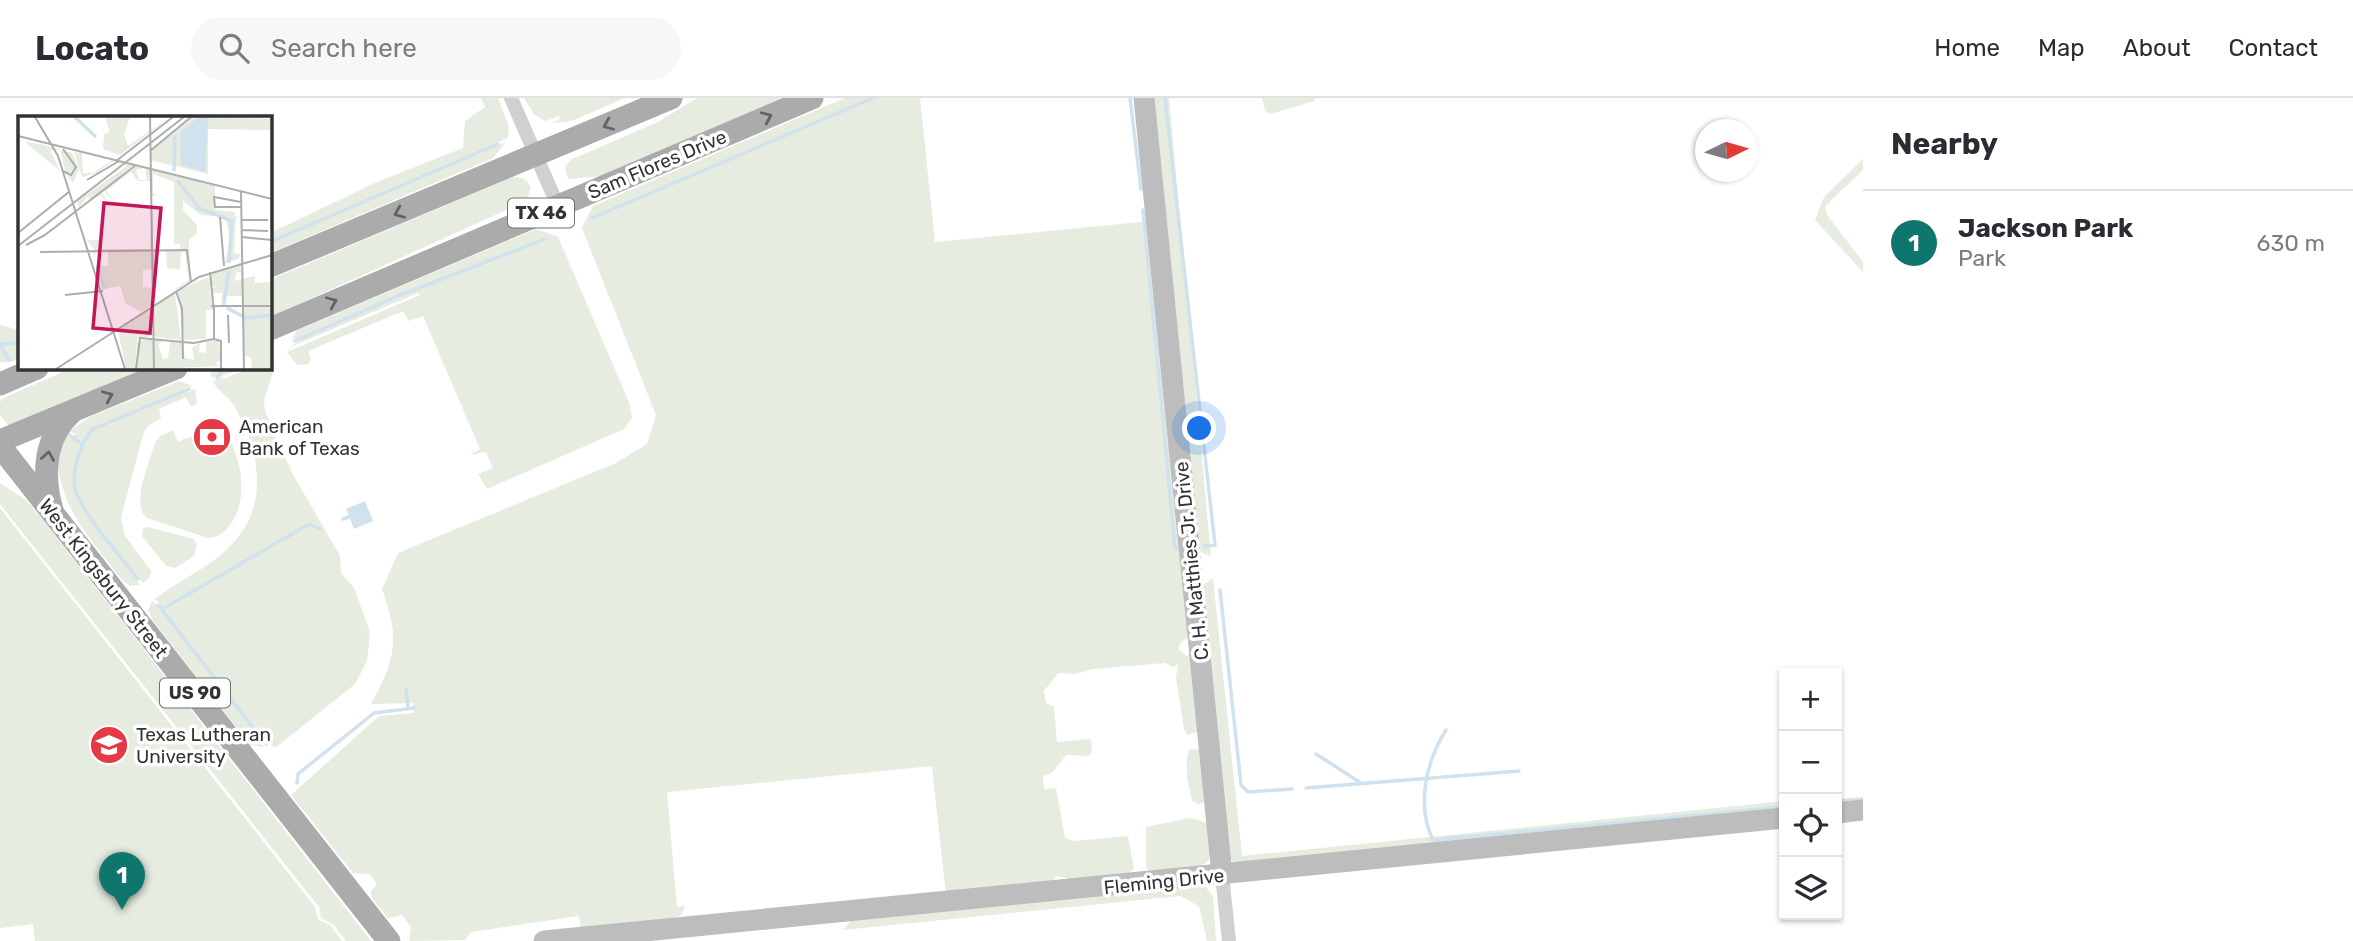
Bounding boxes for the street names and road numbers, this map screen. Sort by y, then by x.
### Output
street label: Sam Flores Drive [584,125,730,204]
road number: TX 46 [508,198,574,228]
street label: C. H. Matthies Jr. Drive [1170,460,1213,661]
street label: West Kingsbury Street [34,494,173,663]
road number: US 90 [160,678,230,708]
street label: Fleming Drive [1103,864,1225,899]

